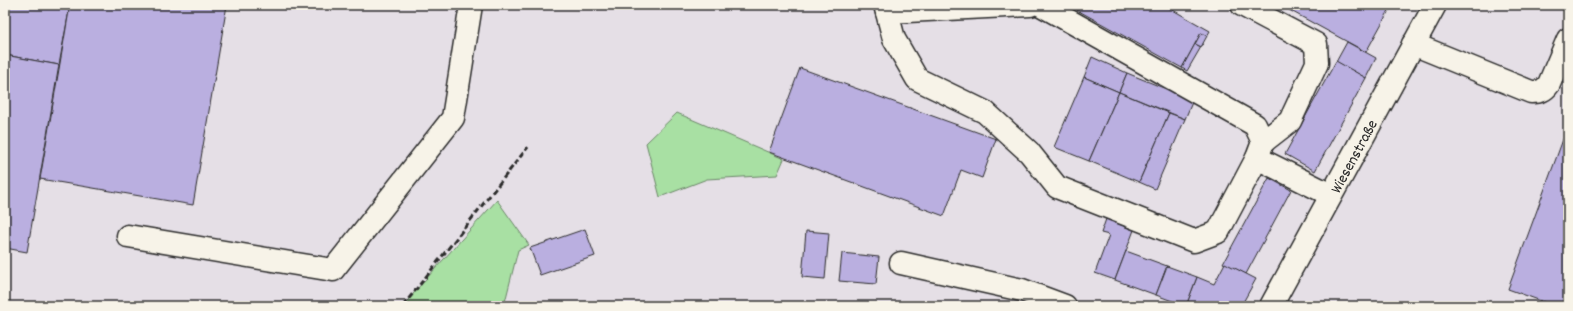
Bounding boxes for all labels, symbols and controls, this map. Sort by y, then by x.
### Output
street label: Wiesenstraße [1326,116,1385,198]

